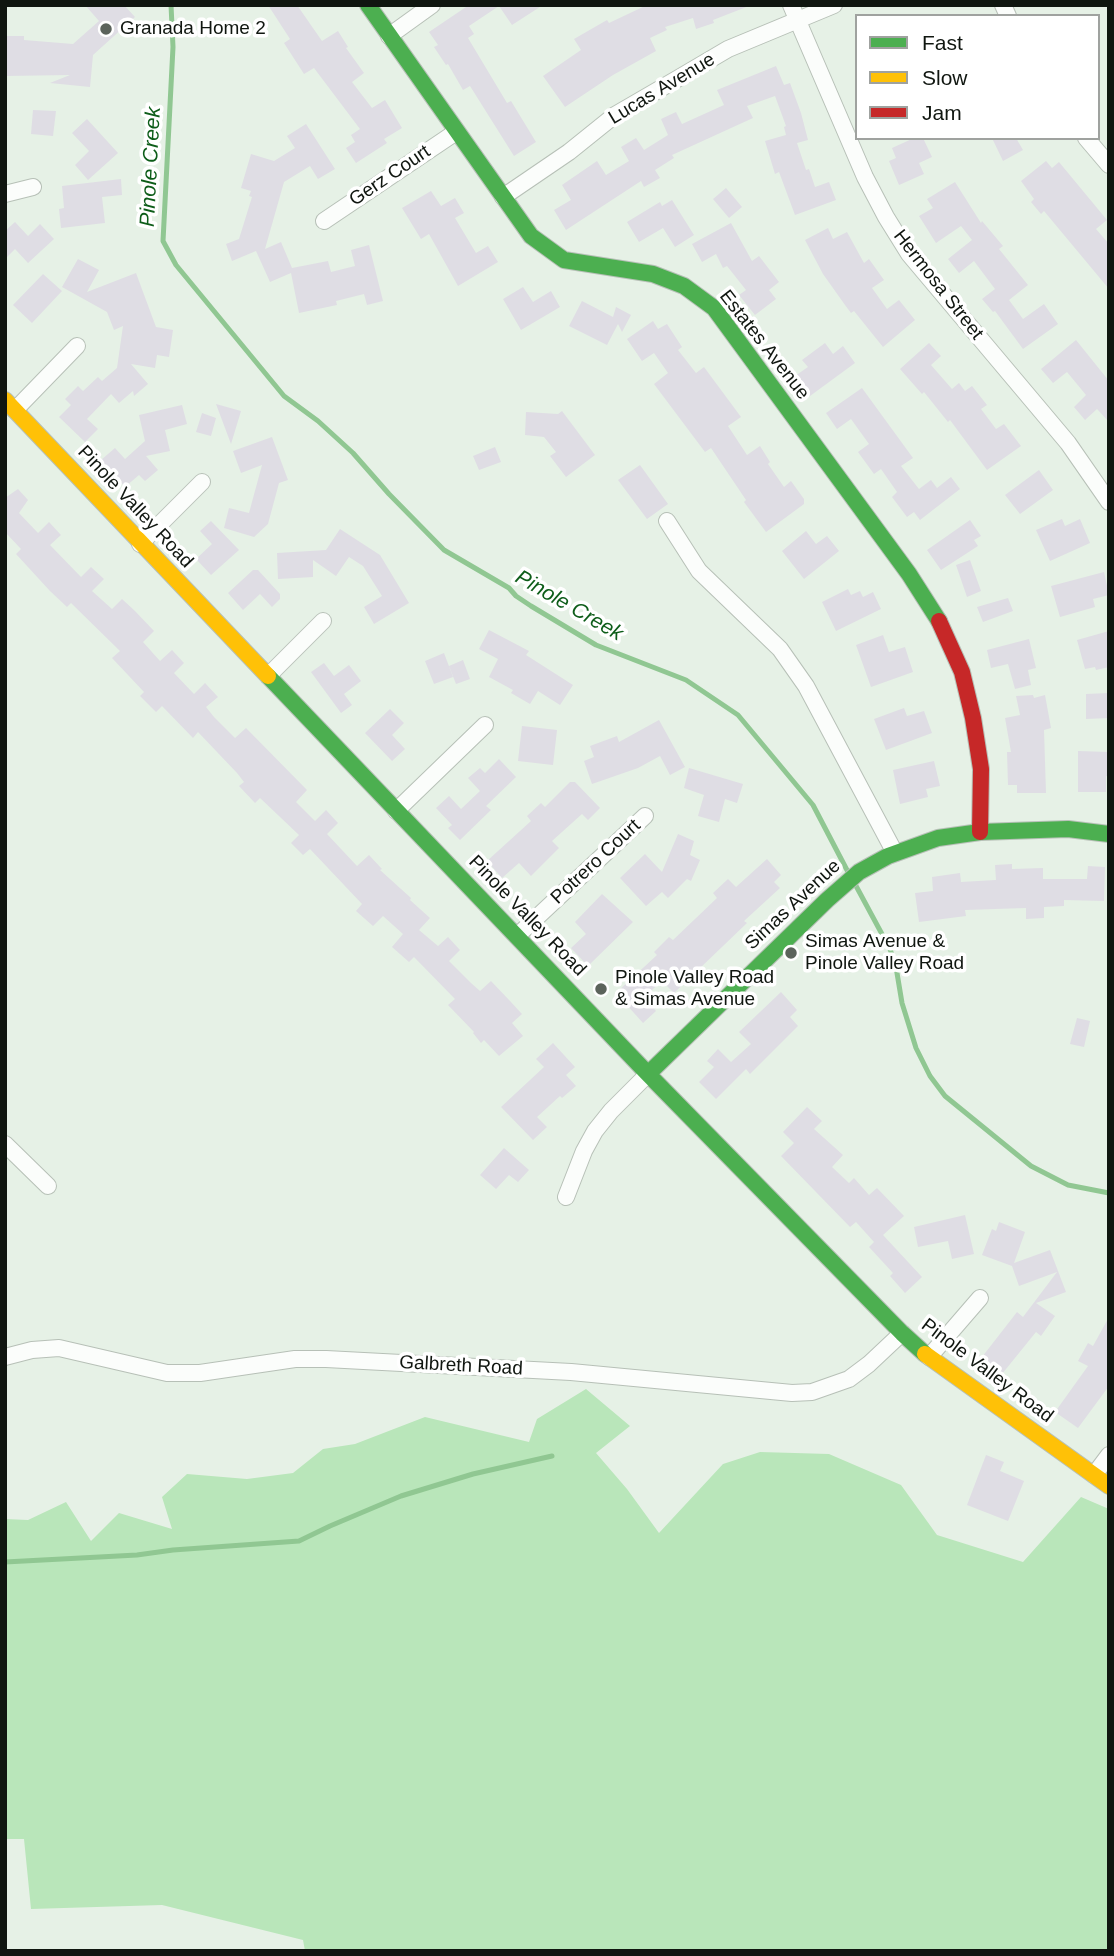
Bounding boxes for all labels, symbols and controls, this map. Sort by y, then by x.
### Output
legend [855,14,1100,140]
place label: Granada Home 2 [120,18,266,40]
marker: Granada Home 2 [98,21,114,37]
text: Fast [922,31,963,54]
street label: Lucas Avenue [605,48,719,130]
text: Slow [922,66,968,89]
text: Jam [922,101,962,124]
water label: Pinole Creek [135,106,167,228]
street label: Gerz Court [345,141,435,211]
street label: Hermosa Street [888,226,988,344]
street label: Estates Avenue [714,286,814,404]
street label: Pinole Valley Road [72,441,198,573]
water label: Pinole Creek [511,565,627,647]
street label: Potrero Court [547,815,645,909]
street label: Pinole Valley Road [464,851,590,981]
street label: Simas Avenue [741,855,845,955]
place label: Simas Avenue & Pinole Valley Road [805,931,964,975]
marker: Simas Avenue & Pinole Valley Road [783,945,799,961]
place label: Pinole Valley Road & Simas Avenue [615,967,774,1011]
marker: Pinole Valley Road & Simas Avenue [593,981,609,997]
street label: Pinole Valley Road [917,1314,1057,1428]
street label: Galbreth Road [399,1351,523,1381]

